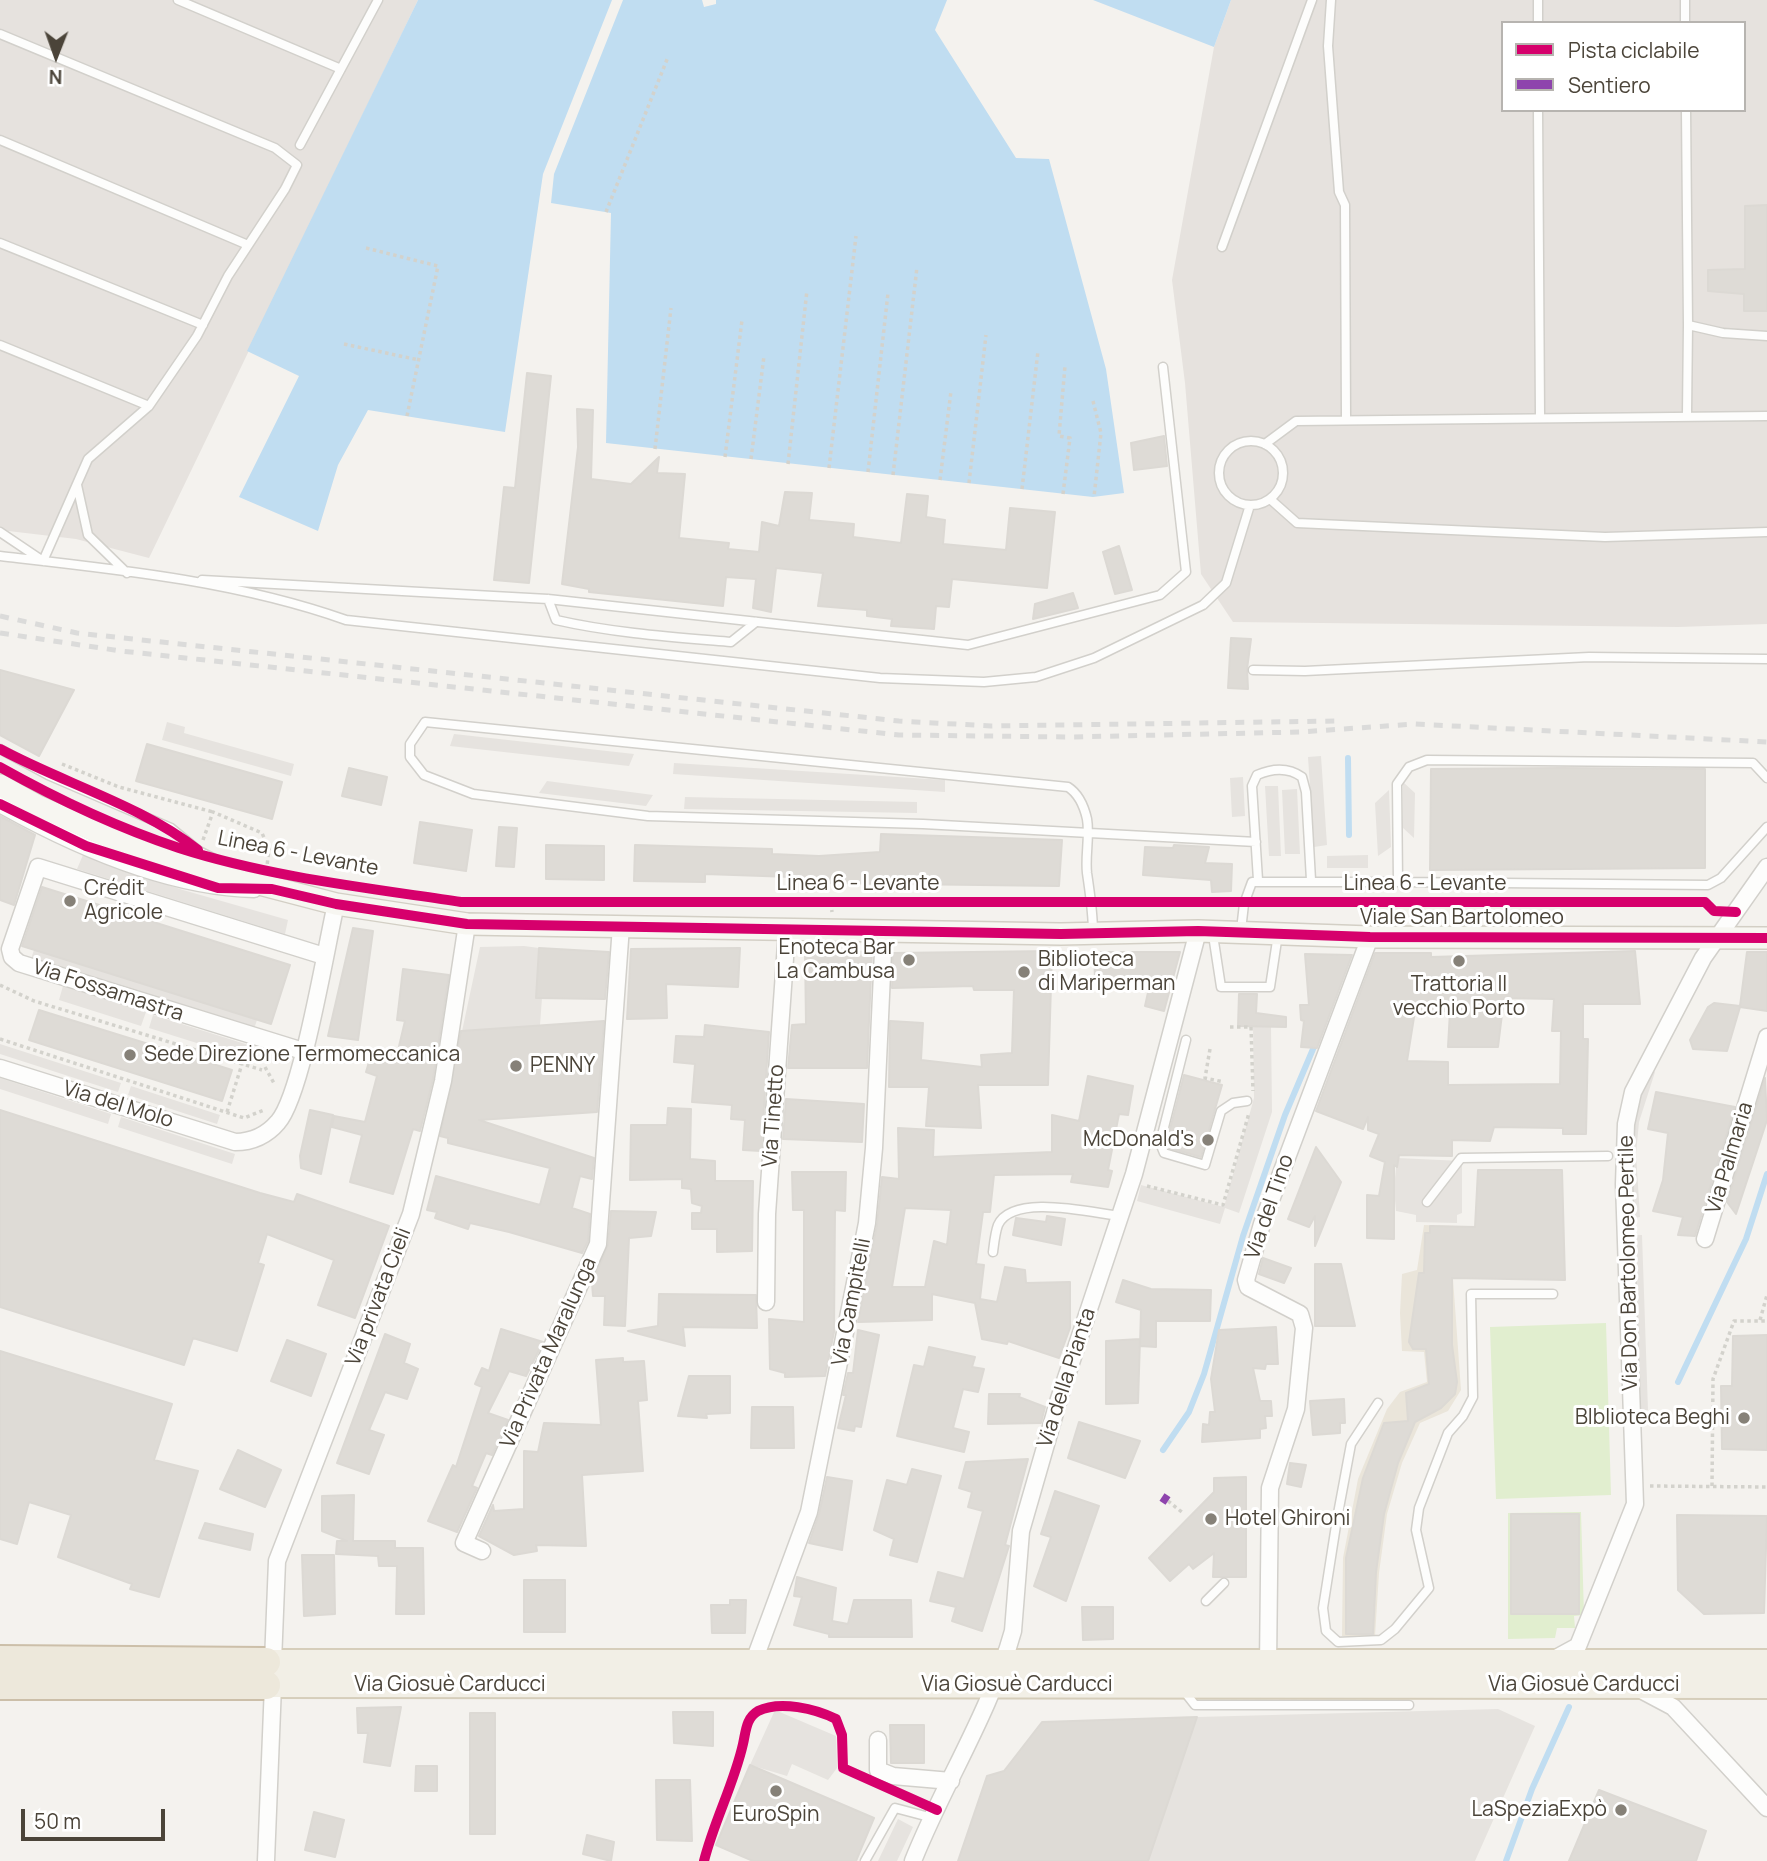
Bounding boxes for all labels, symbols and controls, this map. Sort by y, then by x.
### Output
north arrow [21,21,91,91]
legend [1501,21,1746,112]
text: Pista ciclabile [1568,36,1700,64]
text: N [49,64,63,90]
text: Sentiero [1568,71,1651,99]
street label: Linea 6 - Levante [215,826,381,882]
street label: Linea 6 - Levante [776,871,940,897]
street label: Linea 6 - Levante [1343,871,1507,897]
place label: Crédit Agricole [84,876,163,926]
marker: Crédit Agricole [62,893,78,909]
street label: Viale San Bartolomeo [1360,905,1564,931]
place label: Enoteca Bar La Cambusa [776,935,895,985]
place label: Biblioteca di Mariperman [1038,947,1176,997]
marker: Enoteca Bar La Cambusa [901,952,917,968]
marker: Trattoria Il vecchio Porto [1451,953,1467,969]
street label: Via Fossamastra [29,955,187,1027]
marker: Biblioteca di Mariperman [1016,964,1032,980]
place label: Trattoria Il vecchio Porto [1393,972,1525,1022]
place label: Sede Direzione Termomeccanica [144,1042,460,1068]
marker: Sede Direzione Termomeccanica [122,1047,138,1063]
place label: PENNY [530,1053,595,1079]
marker: PENNY [508,1058,524,1074]
street label: Via Tinetto [758,1064,790,1168]
street label: Via del Molo [60,1076,176,1134]
street label: Via Palmaria [1701,1099,1759,1217]
place label: McDonald's [1083,1127,1194,1153]
marker: McDonald's [1200,1132,1216,1148]
street label: Via Don Bartolomeo Pertile [1614,1135,1644,1391]
street label: Via del Tino [1240,1151,1300,1263]
street label: Via privata Cieli [341,1224,417,1370]
street label: Via Campitelli [827,1236,877,1368]
street label: Via Privata Maralunga [496,1254,602,1452]
street label: Via della Pianta [1033,1305,1101,1451]
place label: BIblioteca Beghi [1575,1405,1730,1431]
marker: BIblioteca Beghi [1736,1410,1752,1426]
place label: Hotel Ghironi [1225,1506,1351,1532]
marker: Hotel Ghironi [1203,1511,1219,1527]
street label: Via Giosuè Carducci [354,1672,546,1698]
street label: Via Giosuè Carducci [921,1672,1113,1698]
street label: Via Giosuè Carducci [1488,1672,1680,1698]
marker: EuroSpin [768,1783,784,1799]
scale bar [24,1794,168,1838]
place label: LaSpeziaExpò [1471,1797,1607,1823]
place label: EuroSpin [733,1802,819,1828]
marker: LaSpeziaExpò [1613,1802,1629,1818]
text: 50 m [34,1807,81,1835]

